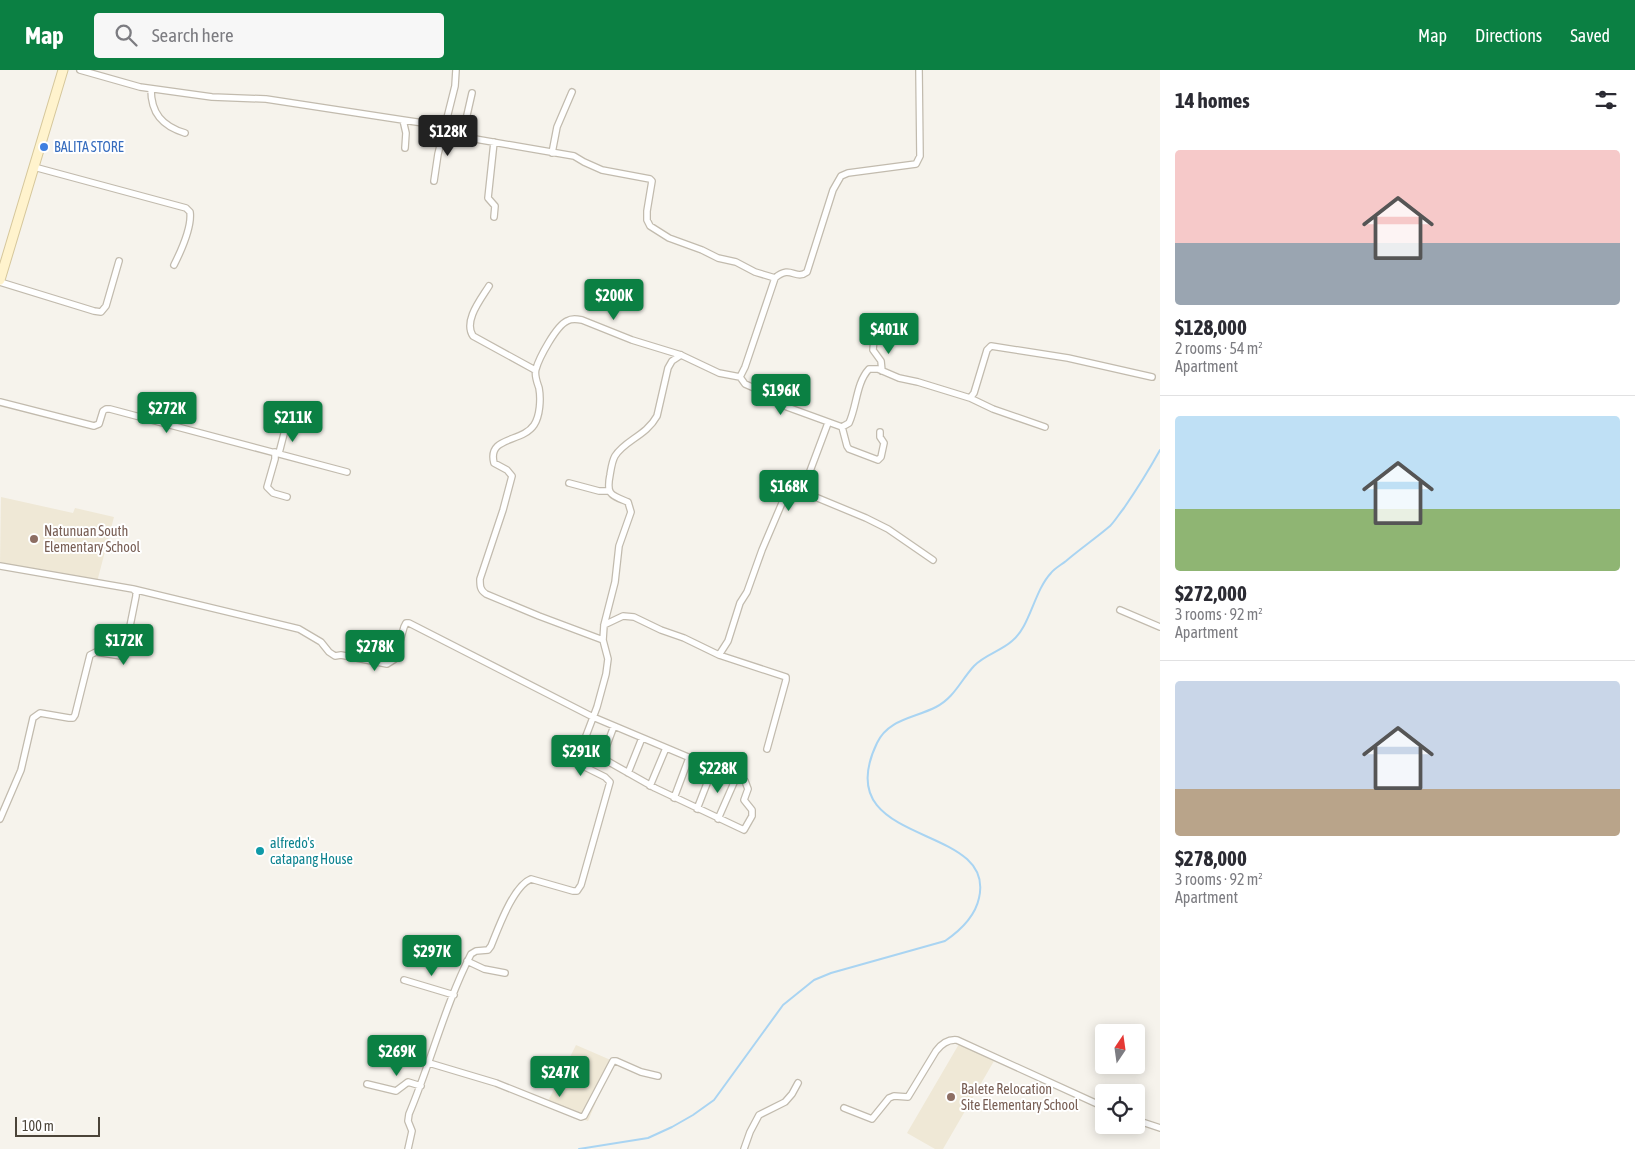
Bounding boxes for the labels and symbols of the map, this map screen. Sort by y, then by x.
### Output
pin: $128K [413,114,483,157]
place label: BALITA STORE [54,139,124,155]
marker: BALITA STORE [38,141,50,153]
pin: $200K [579,278,649,321]
pin: $401K [854,312,924,355]
pin: $196K [746,374,816,416]
pin: $272K [132,392,202,434]
pin: $211K [258,400,328,443]
pin: $168K [754,470,824,512]
place label: Natunuan South Elementary School [44,523,140,555]
marker: Natunuan South Elementary School [28,533,40,545]
pin: $172K [89,624,159,666]
pin: $278K [340,630,410,672]
pin: $291K [546,734,616,777]
pin: $228K [683,752,753,794]
place label: alfredo's catapang House [270,835,353,867]
marker: alfredo's catapang House [254,845,266,857]
pin: $297K [397,934,467,977]
north arrow [1095,1024,1145,1074]
pin: $269K [362,1034,432,1077]
pin: $247K [525,1056,595,1098]
place label: Balete Relocation Site Elementary School [961,1081,1079,1113]
marker: Balete Relocation Site Elementary School [945,1091,957,1103]
scale bar [15,1114,100,1137]

